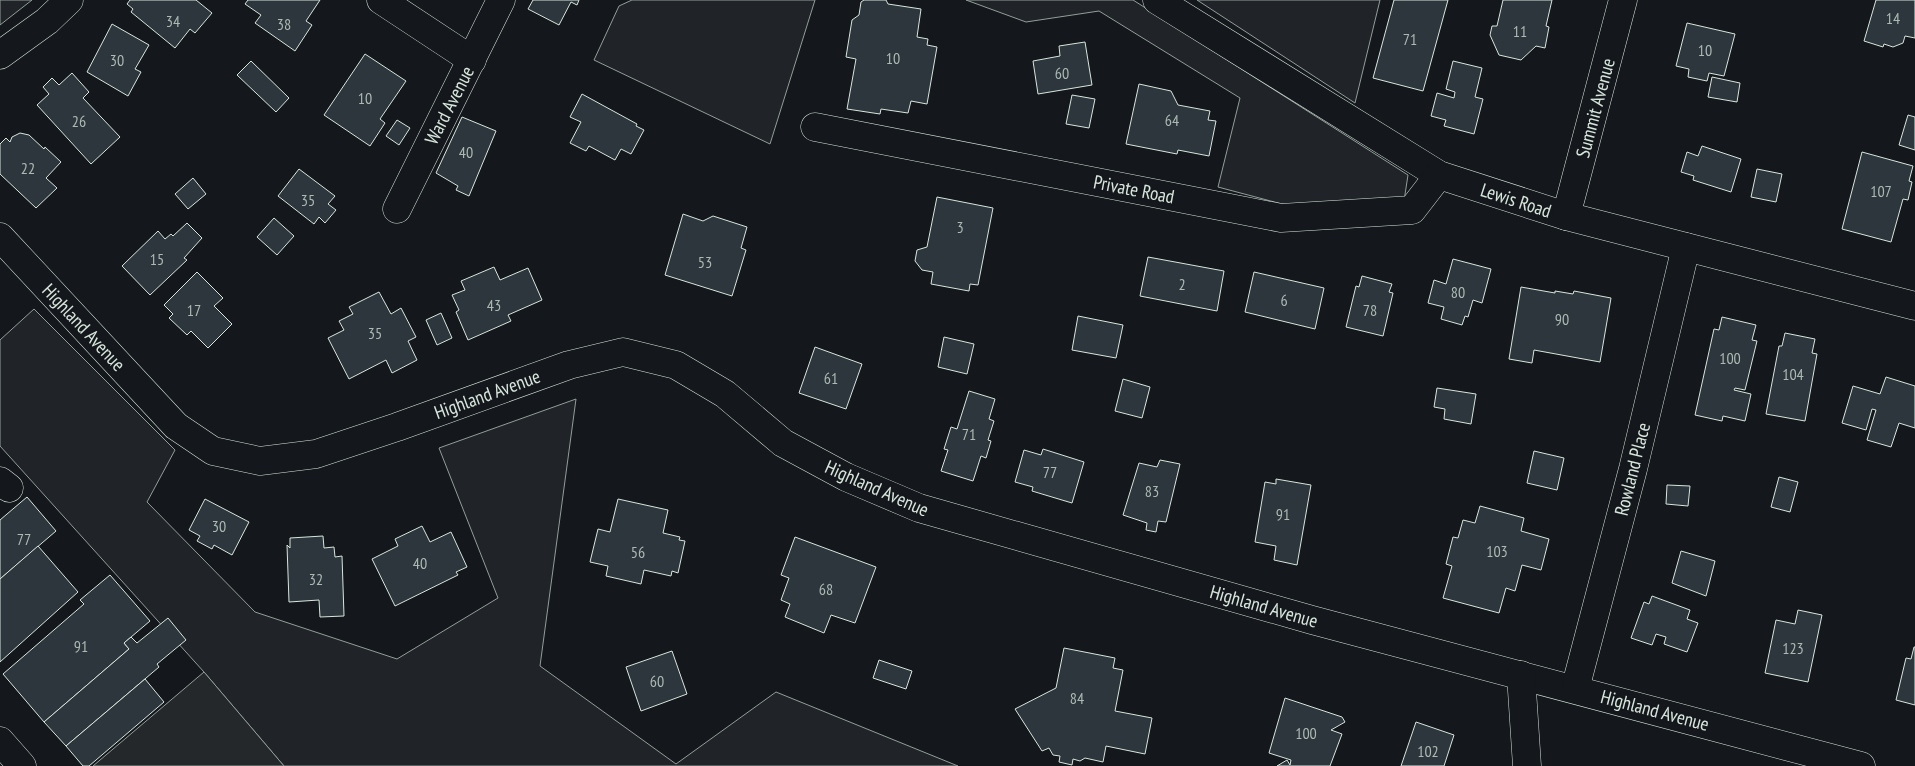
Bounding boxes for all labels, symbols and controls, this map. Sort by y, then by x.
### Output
house number: 14 [1886,8,1900,28]
house number: 34 [166,11,180,31]
house number: 38 [277,14,291,34]
house number: 11 [1513,21,1527,41]
house number: 71 [1403,29,1417,49]
house number: 10 [1698,40,1712,60]
house number: 10 [886,48,900,68]
house number: 30 [110,50,124,70]
street label: Summit Avenue [1570,55,1620,160]
street label: Ward Avenue [419,62,479,148]
house number: 60 [1055,63,1069,83]
house number: 10 [358,88,372,108]
house number: 64 [1165,110,1179,130]
house number: 26 [72,111,86,131]
house number: 40 [459,142,473,162]
house number: 22 [21,158,35,178]
street label: Private Road [1092,169,1176,209]
street label: Lewis Road [1478,177,1554,223]
house number: 107 [1870,181,1892,201]
house number: 35 [301,190,315,210]
house number: 3 [956,217,964,237]
house number: 15 [150,249,164,269]
house number: 53 [698,252,712,272]
house number: 2 [1178,274,1186,294]
street label: Highland Avenue [37,278,131,376]
house number: 80 [1451,282,1465,302]
house number: 6 [1280,290,1288,310]
house number: 43 [487,295,501,315]
house number: 17 [187,300,201,320]
house number: 78 [1363,300,1377,320]
house number: 90 [1555,309,1569,329]
house number: 35 [368,323,382,343]
house number: 100 [1719,348,1741,368]
street label: Highland Avenue [431,364,543,424]
house number: 104 [1782,364,1804,384]
house number: 61 [824,368,838,388]
street label: Rowland Place [1609,420,1655,518]
house number: 71 [962,424,976,444]
street label: Highland Avenue [821,454,933,522]
house number: 77 [1043,462,1057,482]
house number: 83 [1145,481,1159,501]
house number: 91 [1276,504,1290,524]
house number: 30 [212,516,226,536]
house number: 77 [17,529,31,549]
house number: 103 [1486,541,1508,561]
house number: 56 [631,542,645,562]
house number: 40 [413,553,427,573]
house number: 32 [309,569,323,589]
house number: 68 [819,579,833,599]
street label: Highland Avenue [1207,579,1321,633]
house number: 91 [74,636,88,656]
house number: 123 [1782,638,1804,658]
house number: 60 [650,671,664,691]
street label: Highland Avenue [1598,684,1712,736]
house number: 84 [1070,688,1084,708]
house number: 100 [1295,723,1317,743]
house number: 102 [1417,741,1439,761]

